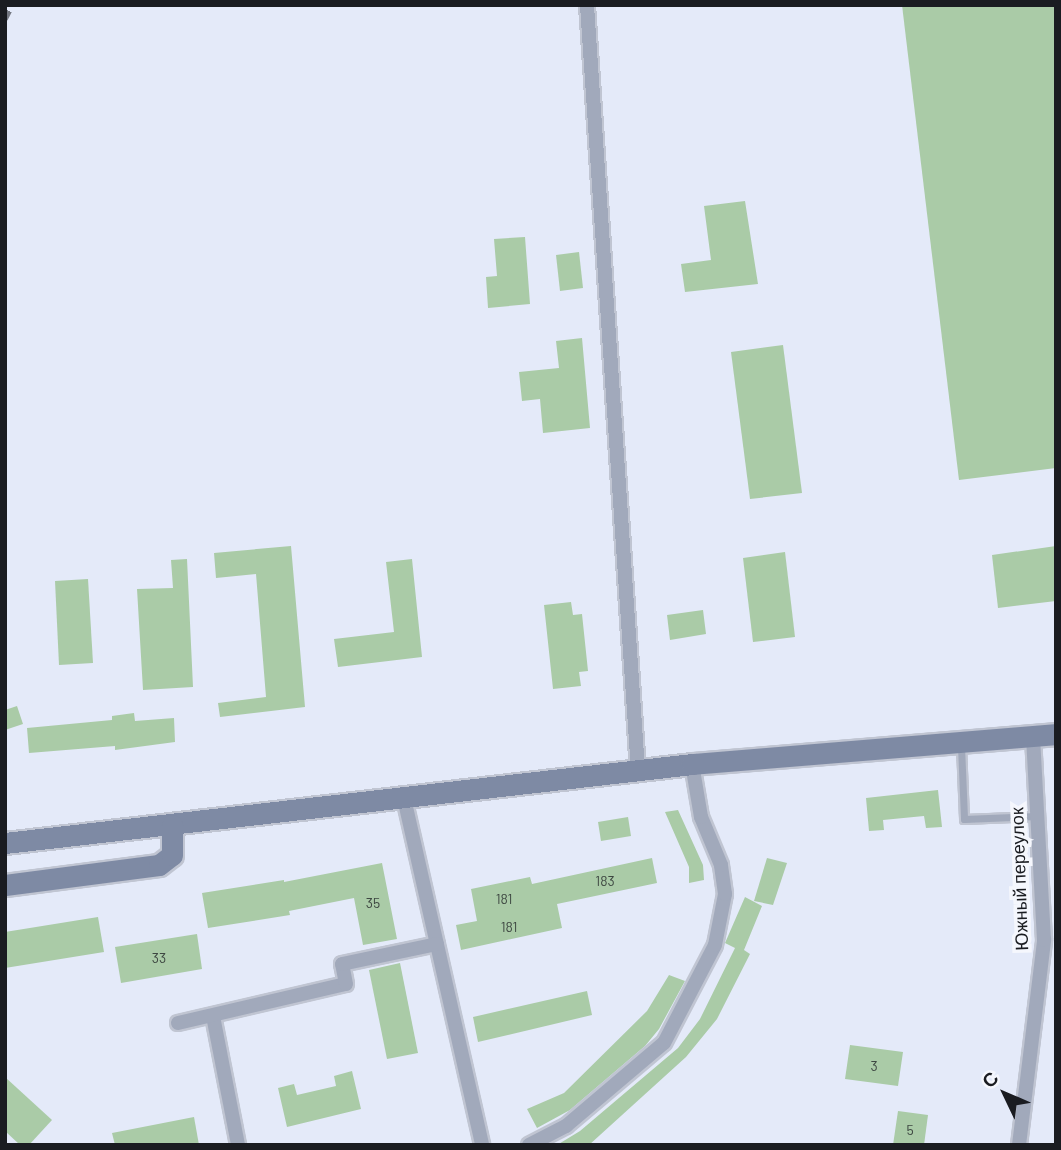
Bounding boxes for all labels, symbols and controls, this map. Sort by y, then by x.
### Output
street label: Южный переулок [1006,807,1032,951]
house number: 183 [595,873,615,889]
house number: 181 [496,891,512,907]
house number: 35 [366,895,380,911]
house number: 181 [501,919,517,935]
house number: 33 [152,950,166,966]
house number: 3 [870,1058,878,1074]
north arrow [970,1059,1040,1129]
text: С [976,1066,1003,1092]
house number: 5 [906,1122,914,1138]

